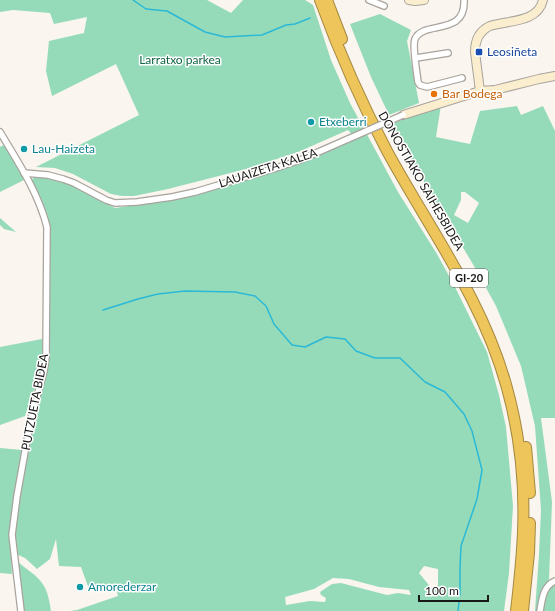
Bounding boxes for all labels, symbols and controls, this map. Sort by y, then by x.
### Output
place label: Leosiñeta [487,44,537,59]
marker: Leosiñeta [474,47,484,57]
park label: Larratxo parkea [139,52,221,67]
place label: Bar Bodega [442,86,503,101]
marker: Bar Bodega [429,89,439,99]
street label: DONOSTIAKO SAIHESBIDEA [375,108,468,254]
place label: Etxeberri [319,114,367,129]
marker: Etxeberri [306,117,316,127]
place label: Lau-Haizeta [32,141,95,156]
marker: Lau-Haizeta [19,144,29,154]
street label: LAUAIZETA KALEA [217,144,320,191]
road number: GI-20 [450,269,488,287]
street label: PUTZUETA BIDEA [18,351,51,452]
scale bar [419,577,488,603]
place label: Amorederzar [88,579,157,594]
marker: Amorederzar [75,582,85,592]
text: 100 m [425,583,459,598]

